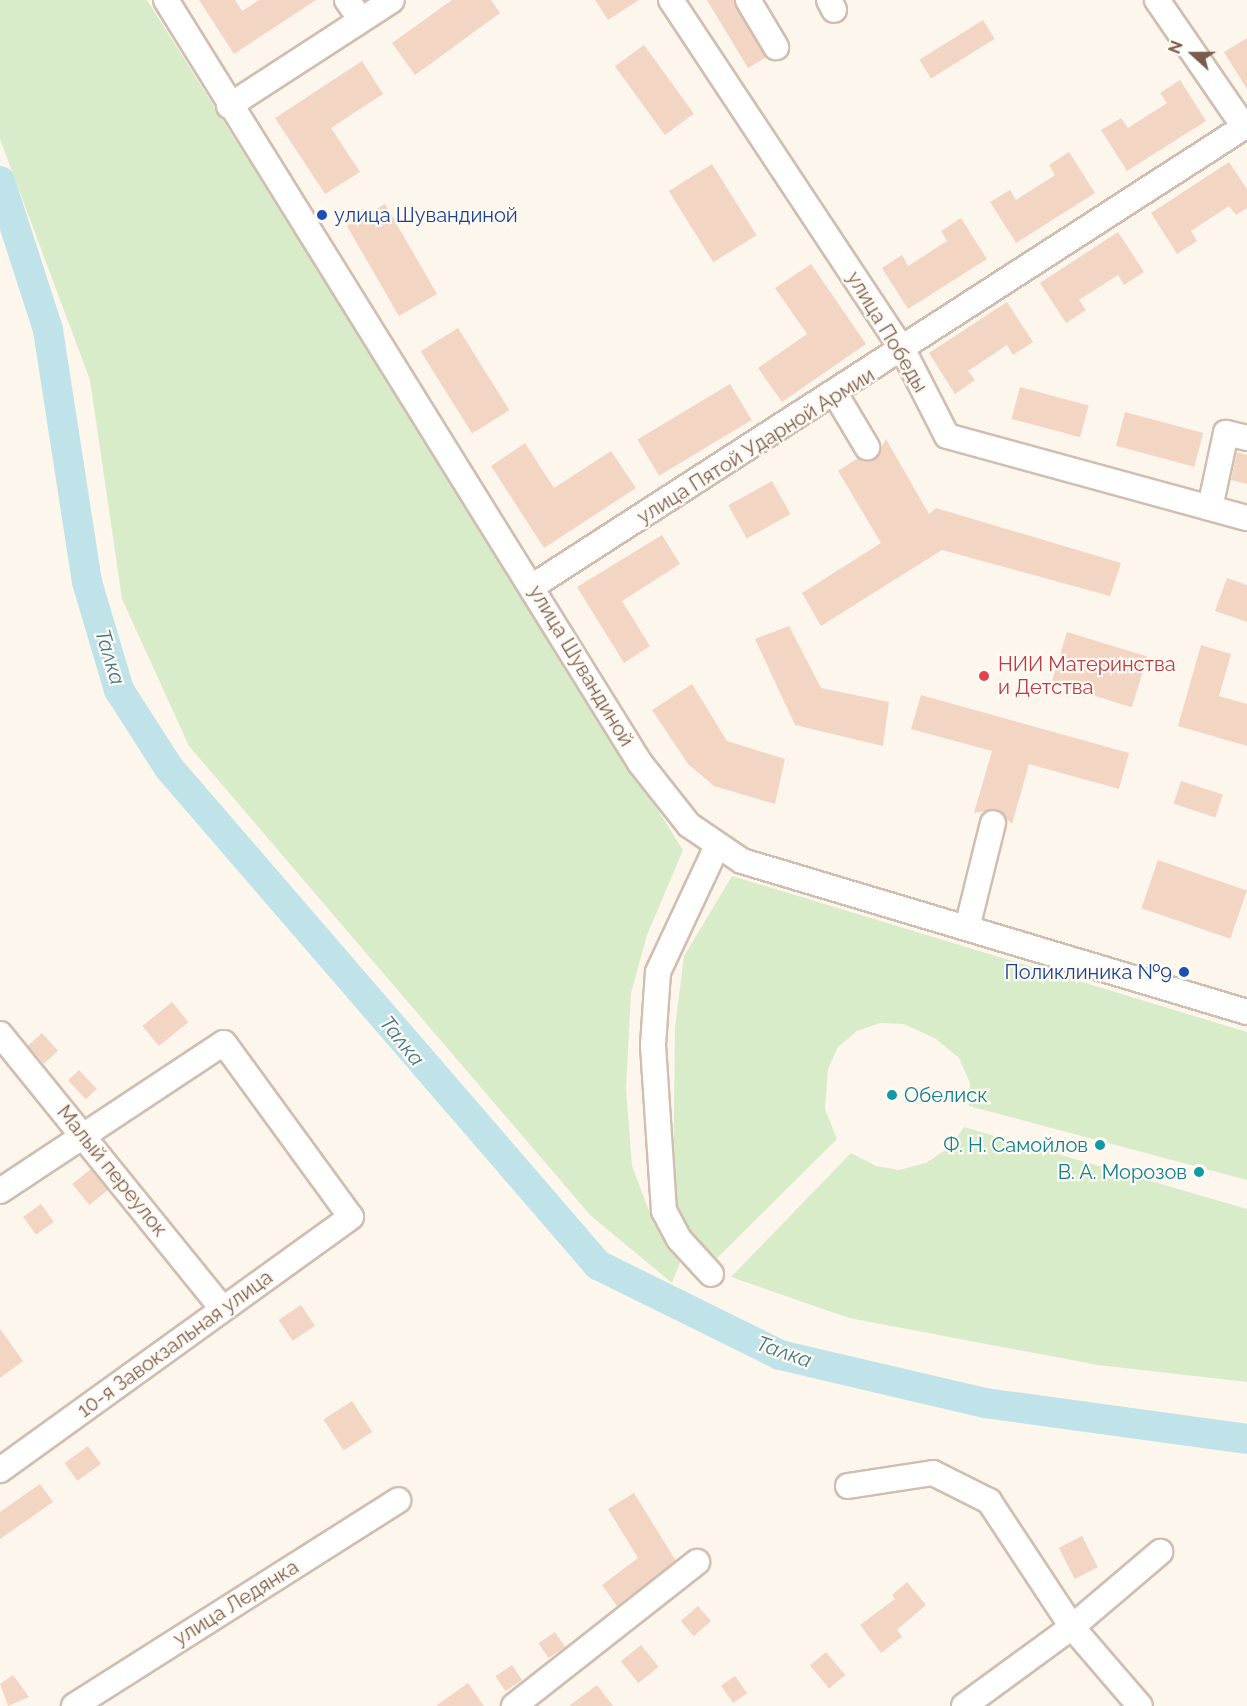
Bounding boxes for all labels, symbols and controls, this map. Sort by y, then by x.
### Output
north arrow [1163,24,1223,84]
text: N [1165,38,1187,56]
place label: улица Шувандиной [334,203,518,227]
marker: улица Шувандиной [315,208,329,222]
street label: улица Победы [841,267,933,397]
street label: улица Пятой Ударной Армии [633,363,879,529]
street label: улица Шувандиной [523,581,639,751]
water label: Талка [90,626,130,688]
place label: НИИ Материнства и Детства [998,652,1176,699]
marker: НИИ Материнства и Детства [975,667,993,685]
place label: Поликлиника №9 [1004,960,1172,984]
marker: Поликлиника №9 [1177,965,1191,979]
water label: Талка [374,1011,430,1071]
place label: Обелиск [904,1083,988,1107]
marker: Обелиск [885,1088,899,1102]
street label: Малый переулок [52,1101,172,1241]
place label: Ф. Н. Самойлов [943,1133,1088,1157]
marker: Ф. Н. Самойлов [1093,1138,1107,1152]
place label: В. А. Морозов [1057,1160,1187,1184]
marker: В. А. Морозов [1192,1165,1206,1179]
street label: 10-я Завокзальная улица [73,1265,277,1423]
water label: Талка [753,1331,815,1373]
street label: улица Ледянка [169,1555,303,1651]

